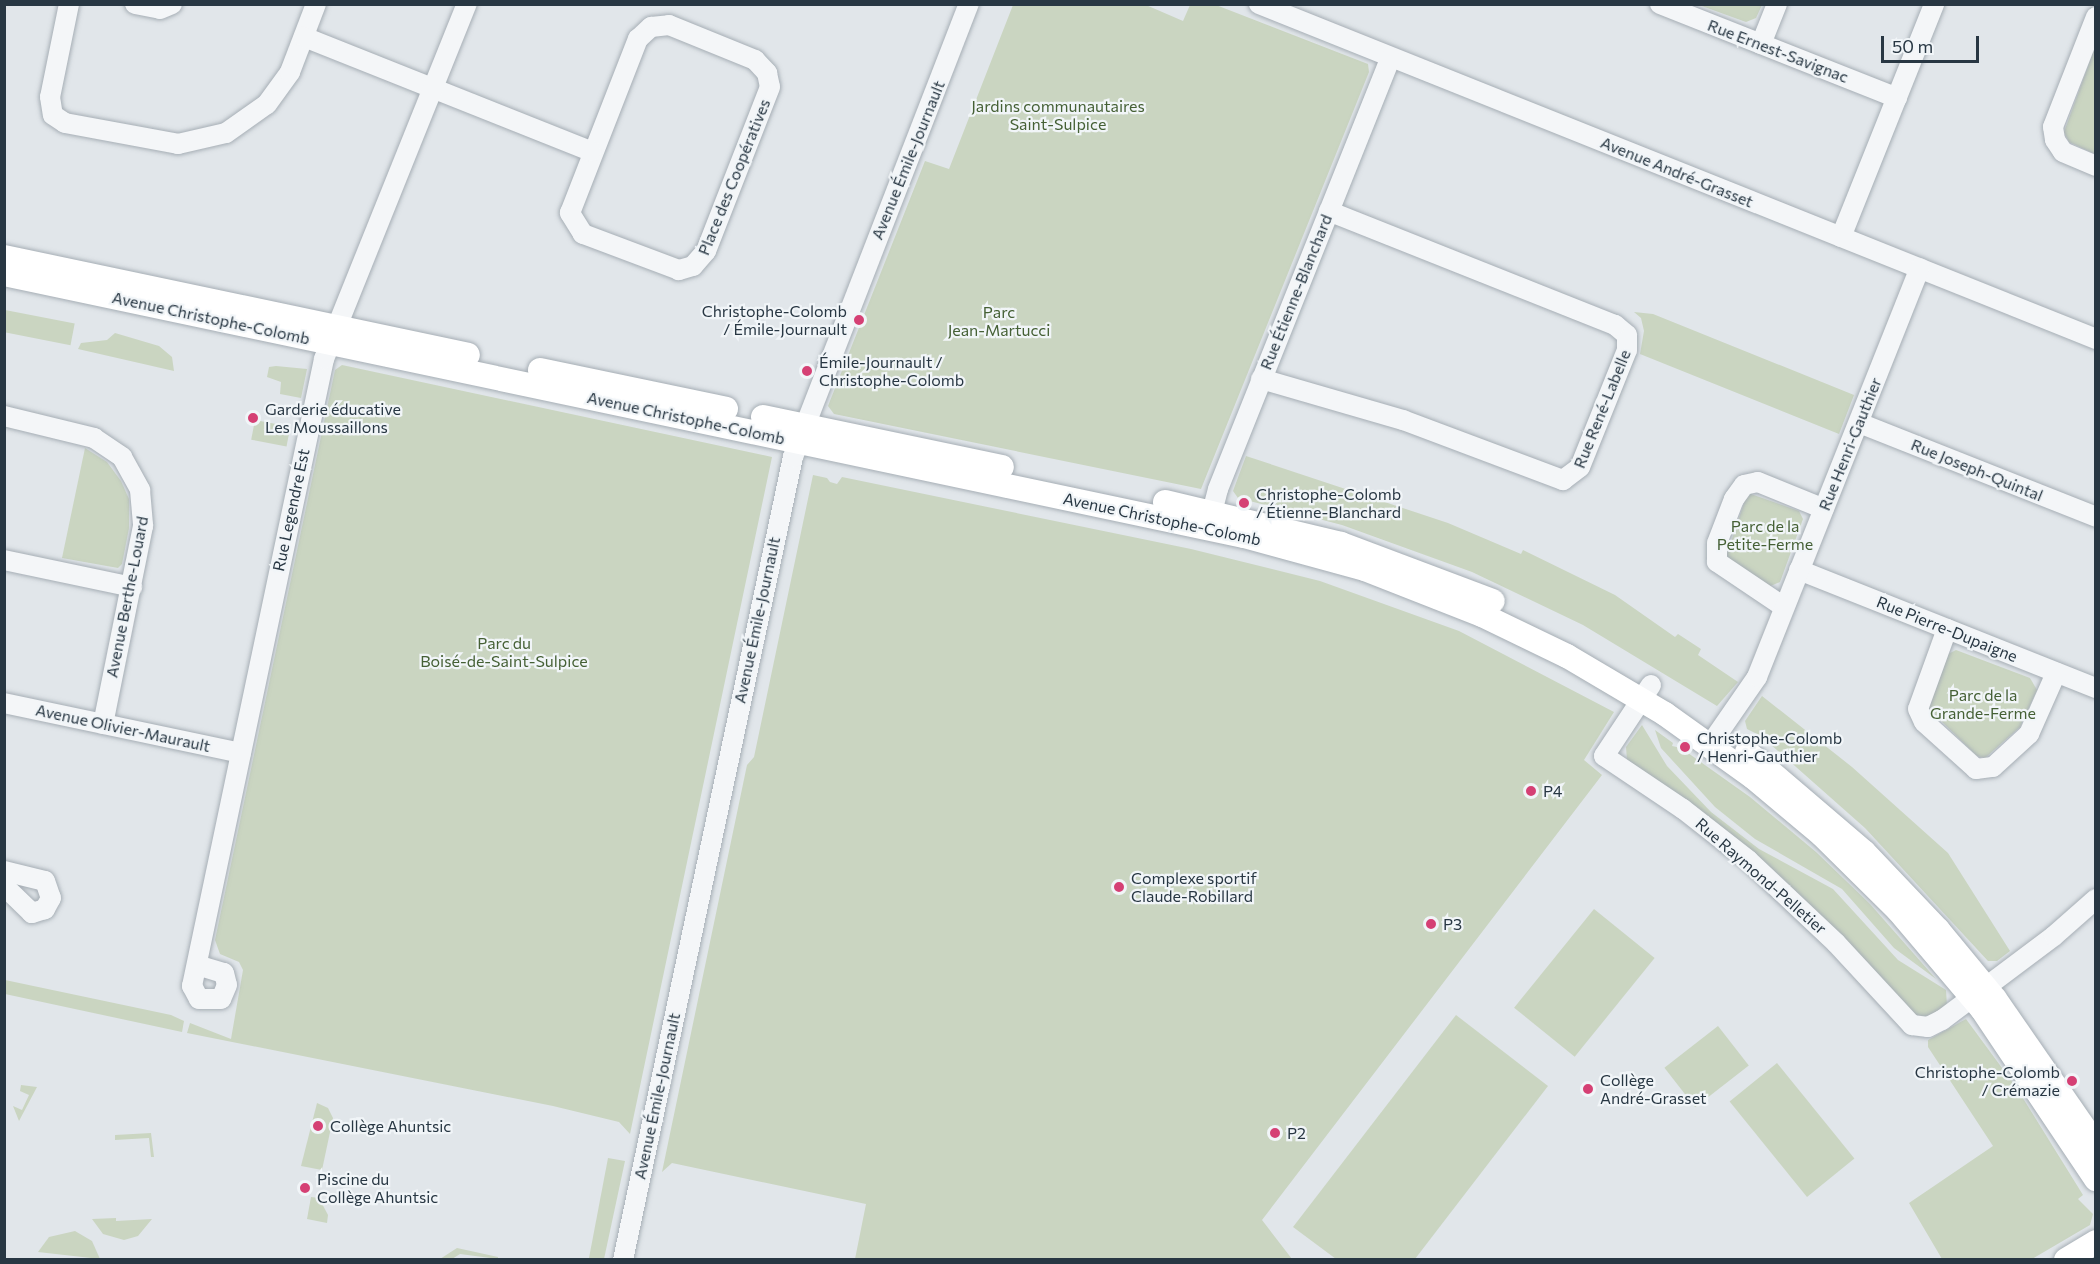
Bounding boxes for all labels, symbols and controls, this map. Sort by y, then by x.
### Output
street label: Rue Ernest-Savignac [1705,15,1851,87]
scale bar [1884,24,1982,62]
text: 50 m [1892,35,1933,57]
street label: Avenue Émile-Journault [867,78,949,242]
street label: Place des Coopératives [694,96,774,258]
park label: Jardins communautaires Saint-Sulpice [971,96,1145,134]
street label: Avenue André-Grasset [1598,133,1756,211]
street label: Rue Étienne-Blanchard [1256,212,1336,372]
street label: Avenue Christophe-Colomb [110,288,312,348]
place label: Christophe-Colomb / Émile-Journault [702,301,847,339]
park label: Parc Jean-Martucci [948,302,1050,340]
marker: Christophe-Colomb / Émile-Journault [852,313,866,327]
street label: Rue René-Labelle [1569,347,1635,471]
place label: Émile-Journault / Christophe-Colomb [819,352,964,390]
marker: Émile-Journault / Christophe-Colomb [800,364,814,378]
street label: Rue Henri-Gauthier [1815,375,1885,513]
street label: Avenue Christophe-Colomb [585,388,787,448]
place label: Garderie éducative Les Moussaillons [265,399,401,437]
marker: Garderie éducative Les Moussaillons [246,411,260,425]
street label: Rue Joseph-Quintal [1908,435,2046,505]
street label: Rue Legendre Est [269,447,313,573]
place label: Christophe-Colomb / Étienne-Blanchard [1256,484,1401,522]
street label: Avenue Christophe-Colomb [1061,489,1263,549]
marker: Christophe-Colomb / Étienne-Blanchard [1237,496,1251,510]
street label: Avenue Berthe-Louard [102,515,152,679]
park label: Parc de la Petite-Ferme [1717,516,1813,554]
street label: Avenue Émile-Journault [730,535,784,705]
street label: Rue Pierre-Dupaigne [1874,592,2020,666]
park label: Parc du Boisé-de-Saint-Sulpice [420,633,588,671]
park label: Parc de la Grande-Ferme [1930,685,2036,723]
street label: Avenue Olivier-Maurault [34,700,212,756]
place label: Christophe-Colomb / Henri-Gauthier [1697,728,1842,766]
marker: Christophe-Colomb / Henri-Gauthier [1678,740,1692,754]
place label: P4 [1543,781,1562,801]
marker: P4 [1524,784,1538,798]
street label: Rue Raymond-Pelletier [1692,814,1830,938]
place label: Complexe sportif Claude-Robillard [1131,868,1257,906]
marker: Complexe sportif Claude-Robillard [1112,880,1126,894]
place label: P3 [1443,914,1462,934]
marker: P3 [1424,917,1438,931]
street label: Avenue Émile-Journault [630,1011,684,1181]
place label: Christophe-Colomb / Crémazie [1915,1062,2060,1100]
place label: Collège André-Grasset [1600,1070,1707,1108]
marker: Christophe-Colomb / Crémazie [2065,1074,2079,1088]
marker: Collège André-Grasset [1581,1082,1595,1096]
place label: Collège Ahuntsic [330,1116,451,1136]
marker: Collège Ahuntsic [311,1119,325,1133]
place label: P2 [1287,1123,1306,1143]
marker: P2 [1268,1126,1282,1140]
place label: Piscine du Collège Ahuntsic [317,1169,438,1207]
marker: Piscine du Collège Ahuntsic [298,1181,312,1195]

